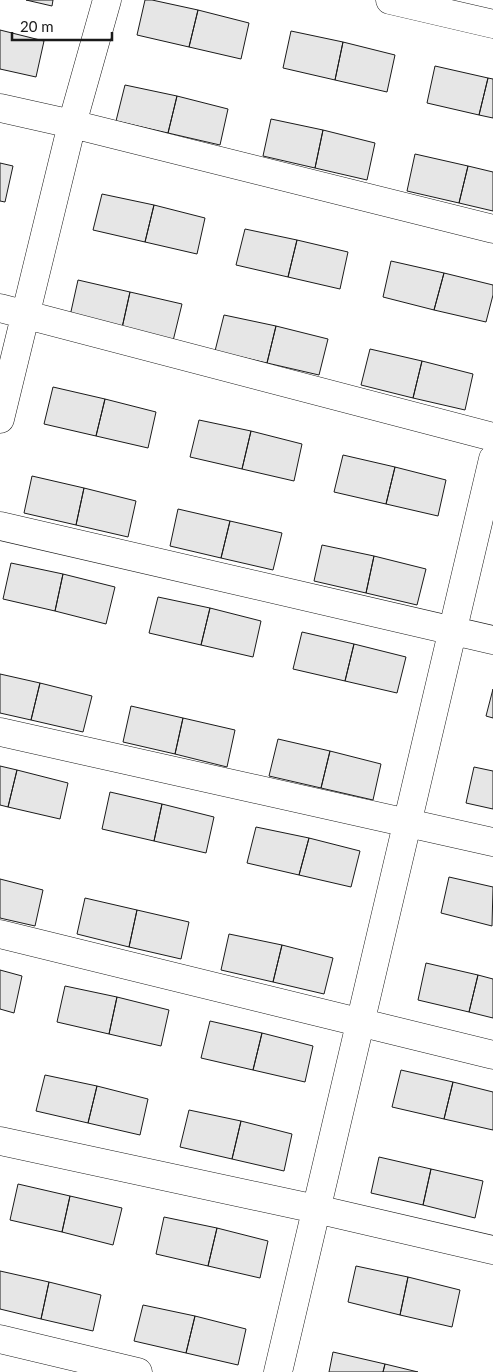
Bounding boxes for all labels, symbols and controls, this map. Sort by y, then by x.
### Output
scale bar [12,10,112,42]
text: 20 m [20,17,54,35]

